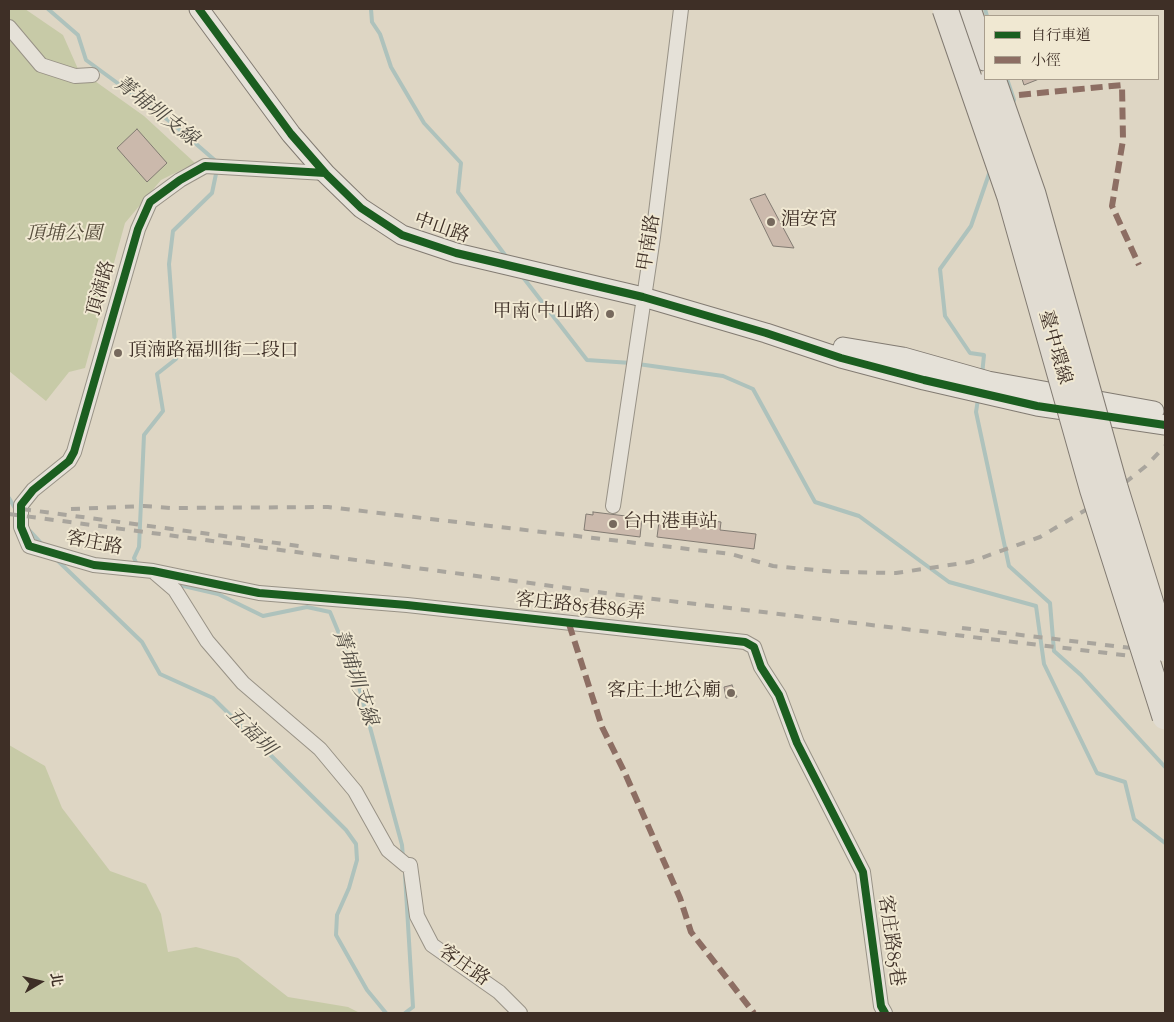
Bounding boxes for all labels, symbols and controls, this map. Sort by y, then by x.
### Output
legend [984,15,1159,80]
text: 自行車道 [1031,26,1091,47]
text: 小徑 [1031,51,1061,72]
water label: 菁埔圳支線 [108,73,202,153]
street label: 中山路 [410,210,472,250]
place label: 湄安宮 [781,211,838,233]
street label: 甲南路 [635,213,667,273]
marker: 湄安宮 [765,216,777,228]
park label: 頂埔公園 [26,225,102,247]
street label: 頂湳路 [84,258,122,320]
place label: 甲南(中山路) [493,303,600,325]
marker: 甲南(中山路) [604,308,616,320]
street label: 臺中環線 [1032,308,1074,388]
place label: 頂湳路福圳街二段口 [128,342,299,364]
marker: 頂湳路福圳街二段口 [112,347,124,359]
place label: 台中港車站 [623,513,718,535]
marker: 台中港車站 [607,518,619,530]
street label: 客庄路 [64,528,124,562]
street label: 客庄路85巷86弄 [514,590,646,626]
water label: 菁埔圳支線 [325,627,381,729]
place label: 客庄土地公廟 [607,682,721,704]
marker: 客庄土地公廟 [725,687,737,699]
water label: 五福圳 [219,703,279,763]
street label: 客庄路85巷 [871,894,907,988]
street label: 客庄路 [433,941,493,993]
north arrow [15,957,65,1007]
text: 北 [44,971,66,988]

